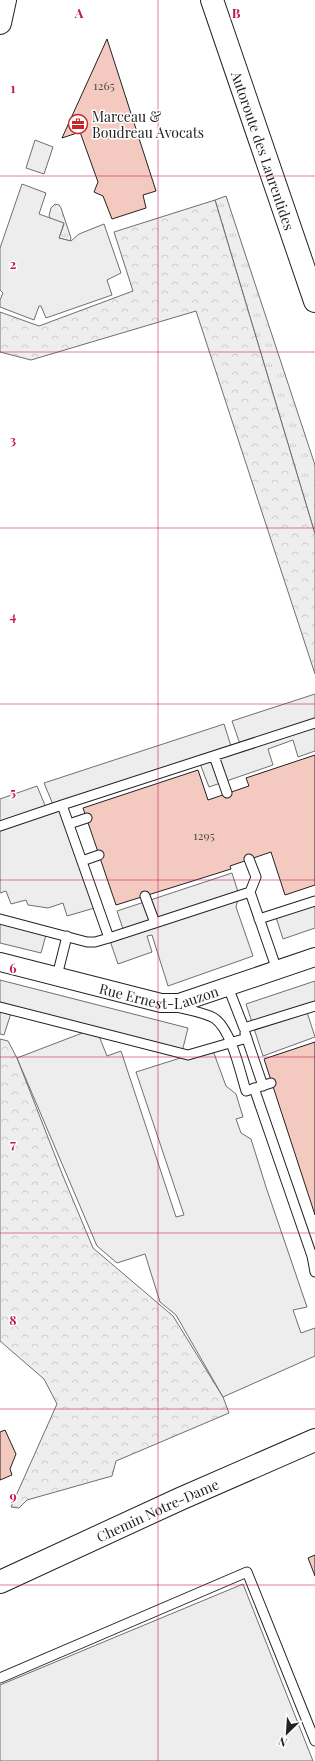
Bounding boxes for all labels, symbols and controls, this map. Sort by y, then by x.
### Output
text: A [74,4,84,21]
text: B [232,4,241,21]
street label: Autoroute des Laurentides [227,67,299,232]
house number: 1265 [93,77,115,93]
text: 1 [11,79,16,96]
place label: Marceau & Boudreau Avocats [92,107,204,142]
office icon: Marceau & Boudreau Avocats [67,113,89,135]
text: 2 [10,255,17,272]
text: 3 [10,431,16,448]
text: 4 [10,607,17,624]
text: 5 [10,783,16,800]
house number: 1295 [193,827,215,843]
text: 6 [9,959,17,976]
street label: Rue Ernest-Lauzon [97,978,222,1013]
text: 7 [10,1135,16,1152]
text: 8 [9,1311,17,1328]
street label: Chemin Notre-Dame [93,1474,221,1546]
text: 9 [9,1487,17,1504]
north arrow [267,1713,307,1753]
text: N [276,1734,289,1751]

